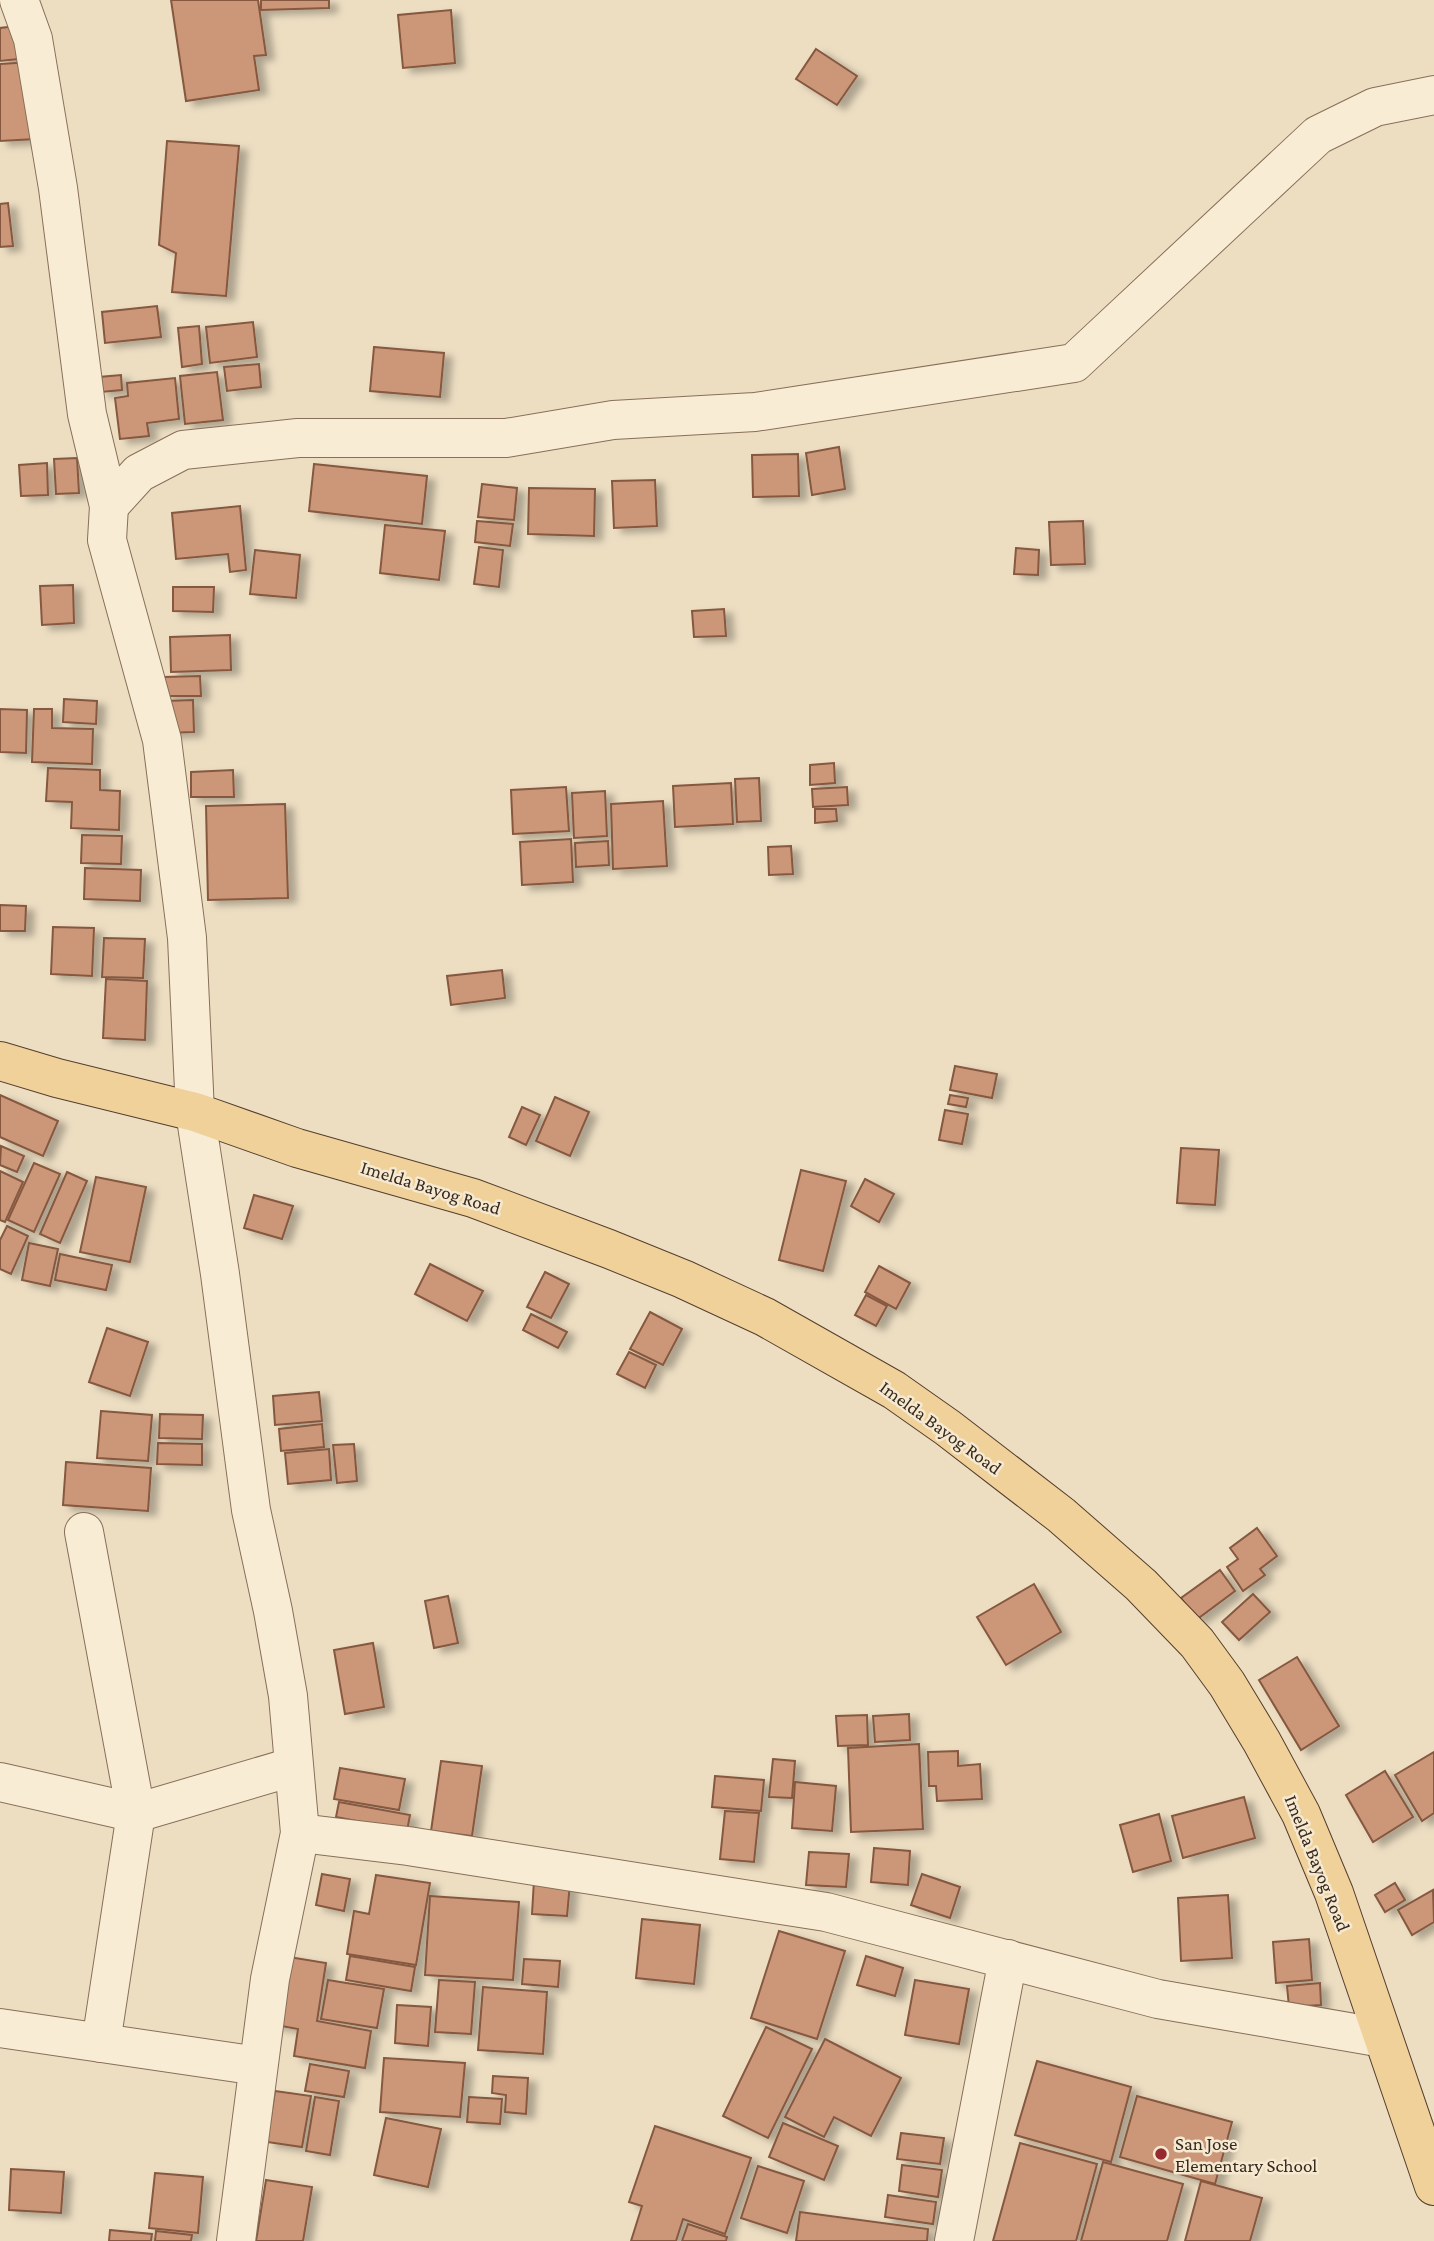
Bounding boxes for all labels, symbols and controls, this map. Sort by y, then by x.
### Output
street label: Imelda Bayog Road [358,1156,503,1219]
street label: Imelda Bayog Road [876,1376,1006,1479]
street label: Imelda Bayog Road [1281,1792,1354,1934]
place label: San Jose Elementary School [1175,2133,1317,2176]
marker: San Jose Elementary School [1153,2146,1169,2162]

